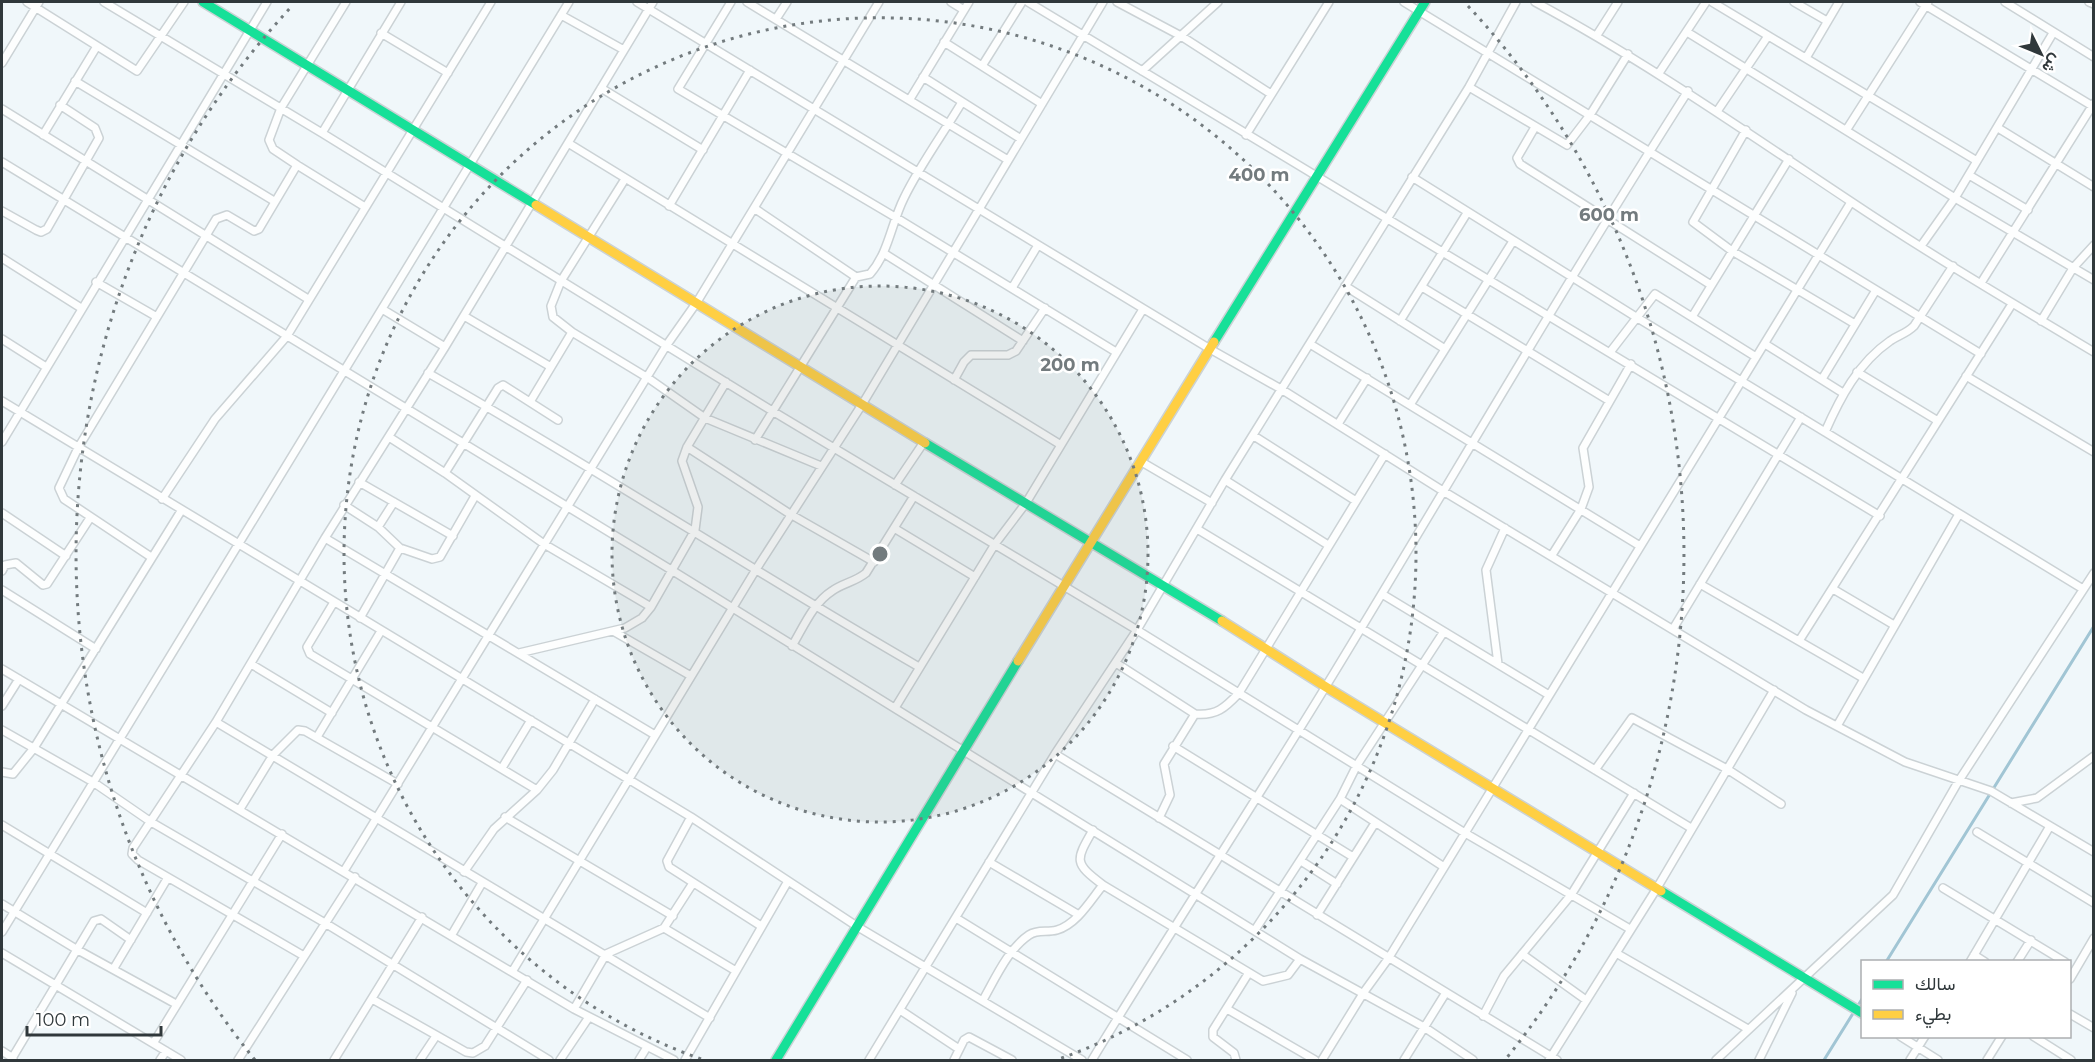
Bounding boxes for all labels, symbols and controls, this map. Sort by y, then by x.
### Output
north arrow [2011,24,2071,84]
text: ش [2038,50,2065,77]
text: 400 m [1229,164,1289,186]
text: 600 m [1579,204,1639,226]
text: 200 m [1040,354,1100,376]
centre of rings [870,544,890,564]
legend [1861,960,2071,1038]
text: سالك [1915,973,1955,995]
scale bar [27,999,160,1037]
text: بطيء [1915,1003,1951,1029]
text: 100 m [36,1009,90,1031]

